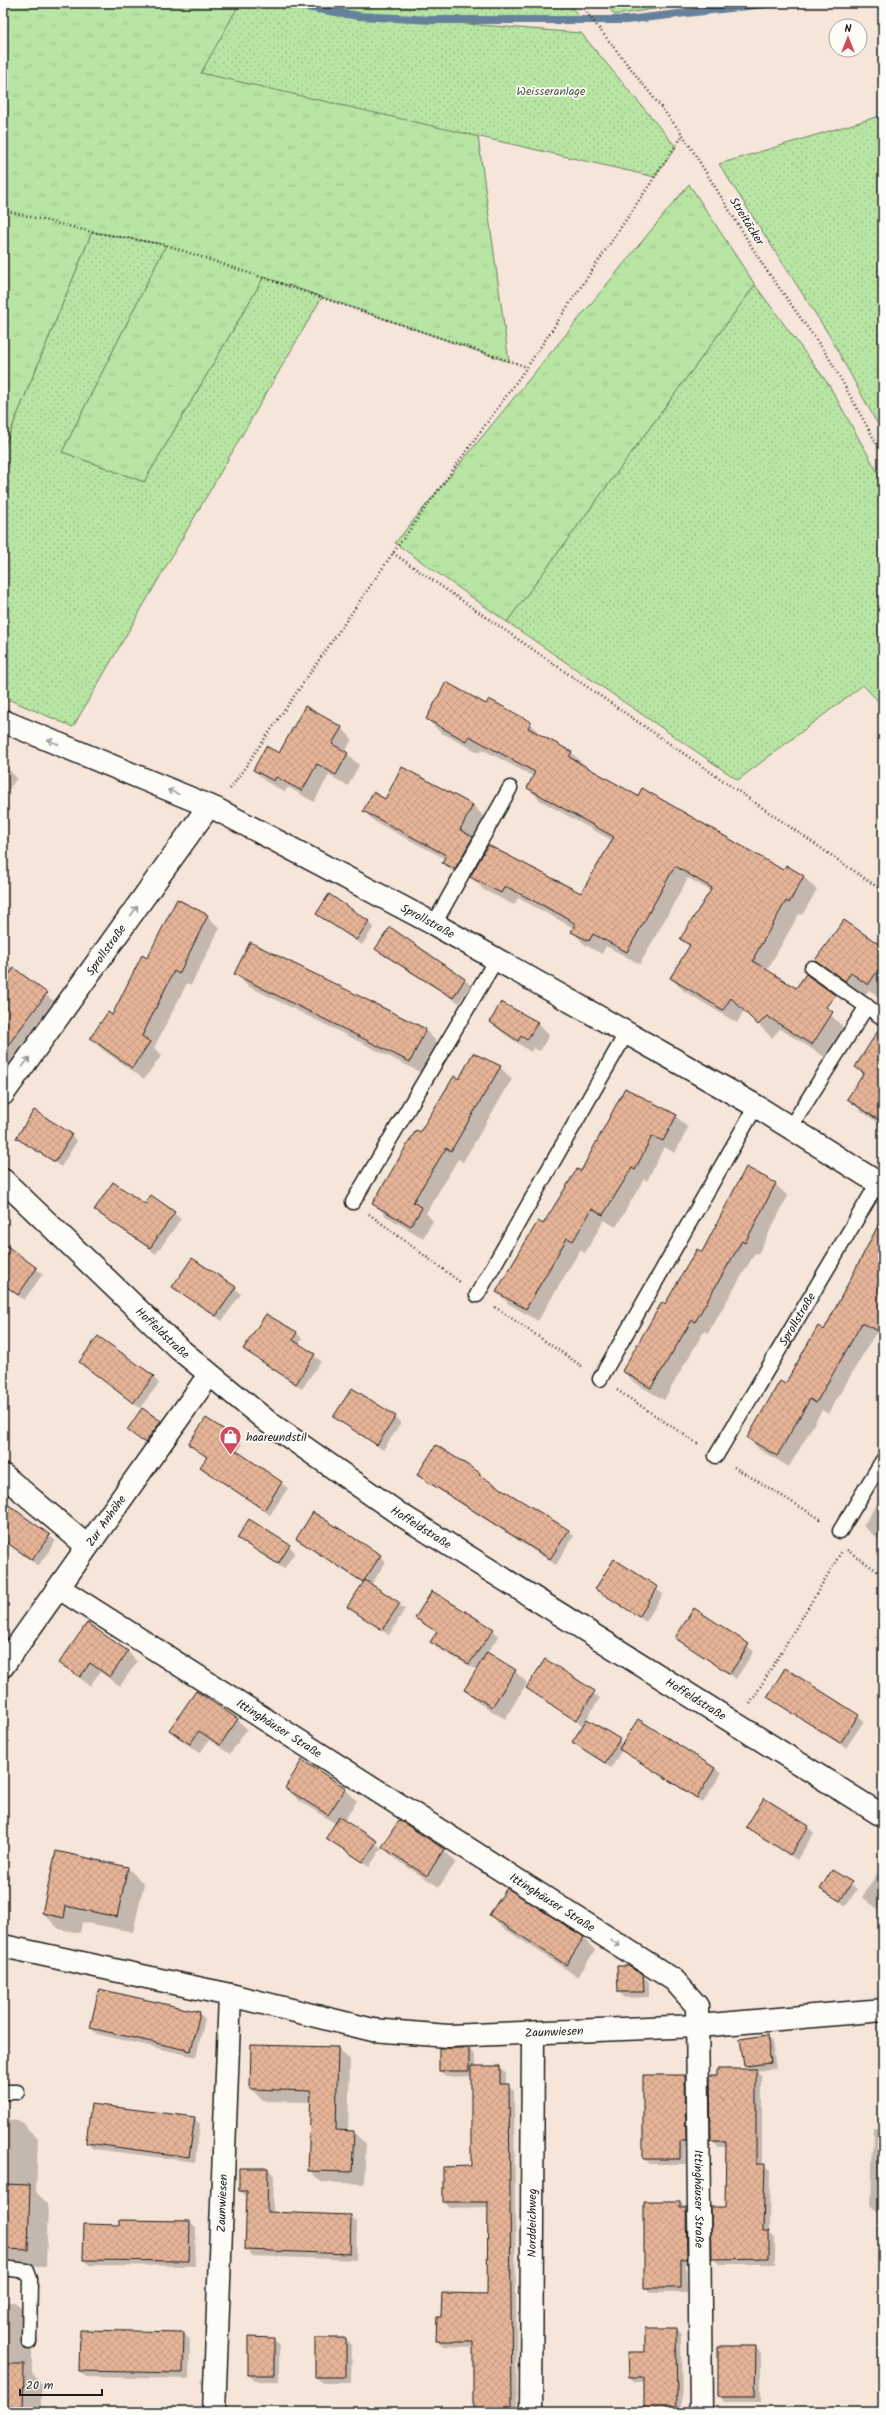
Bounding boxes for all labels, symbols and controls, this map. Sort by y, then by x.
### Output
north arrow [828,18,868,58]
text: N [845,20,852,38]
park label: Weisseranlage [517,82,586,101]
street label: Streitäcker [724,193,769,250]
one-way arrow [48,738,60,745]
one-way arrow [168,787,180,795]
street label: Sprollstraße [397,899,459,944]
one-way arrow [130,906,138,917]
street label: Sprollstraße [81,920,132,980]
one-way arrow [22,1057,30,1068]
street label: Sprollstraße [774,1289,821,1350]
street label: Hoffeldstraße [131,1303,194,1364]
shop icon: haareundstil [218,1424,244,1457]
place label: haareundstil [246,1428,307,1447]
street label: Zur Anhöhe [81,1491,132,1551]
street label: Hoffeldstraße [386,1502,455,1554]
street label: Hoffeldstraße [661,1673,730,1726]
street label: Ittinghäuser Straße [232,1694,326,1763]
street label: Ittinghäuser Straße [505,1868,599,1938]
one-way arrow [609,1939,620,1947]
street label: Zaunwiesen [525,2022,584,2043]
street label: Ittinghäuser Straße [688,2150,708,2249]
street label: Zaunwiesen [212,2174,233,2233]
street label: Norddeichweg [523,2188,542,2257]
scale bar [20,2371,102,2397]
text: 20 m [26,2376,54,2395]

